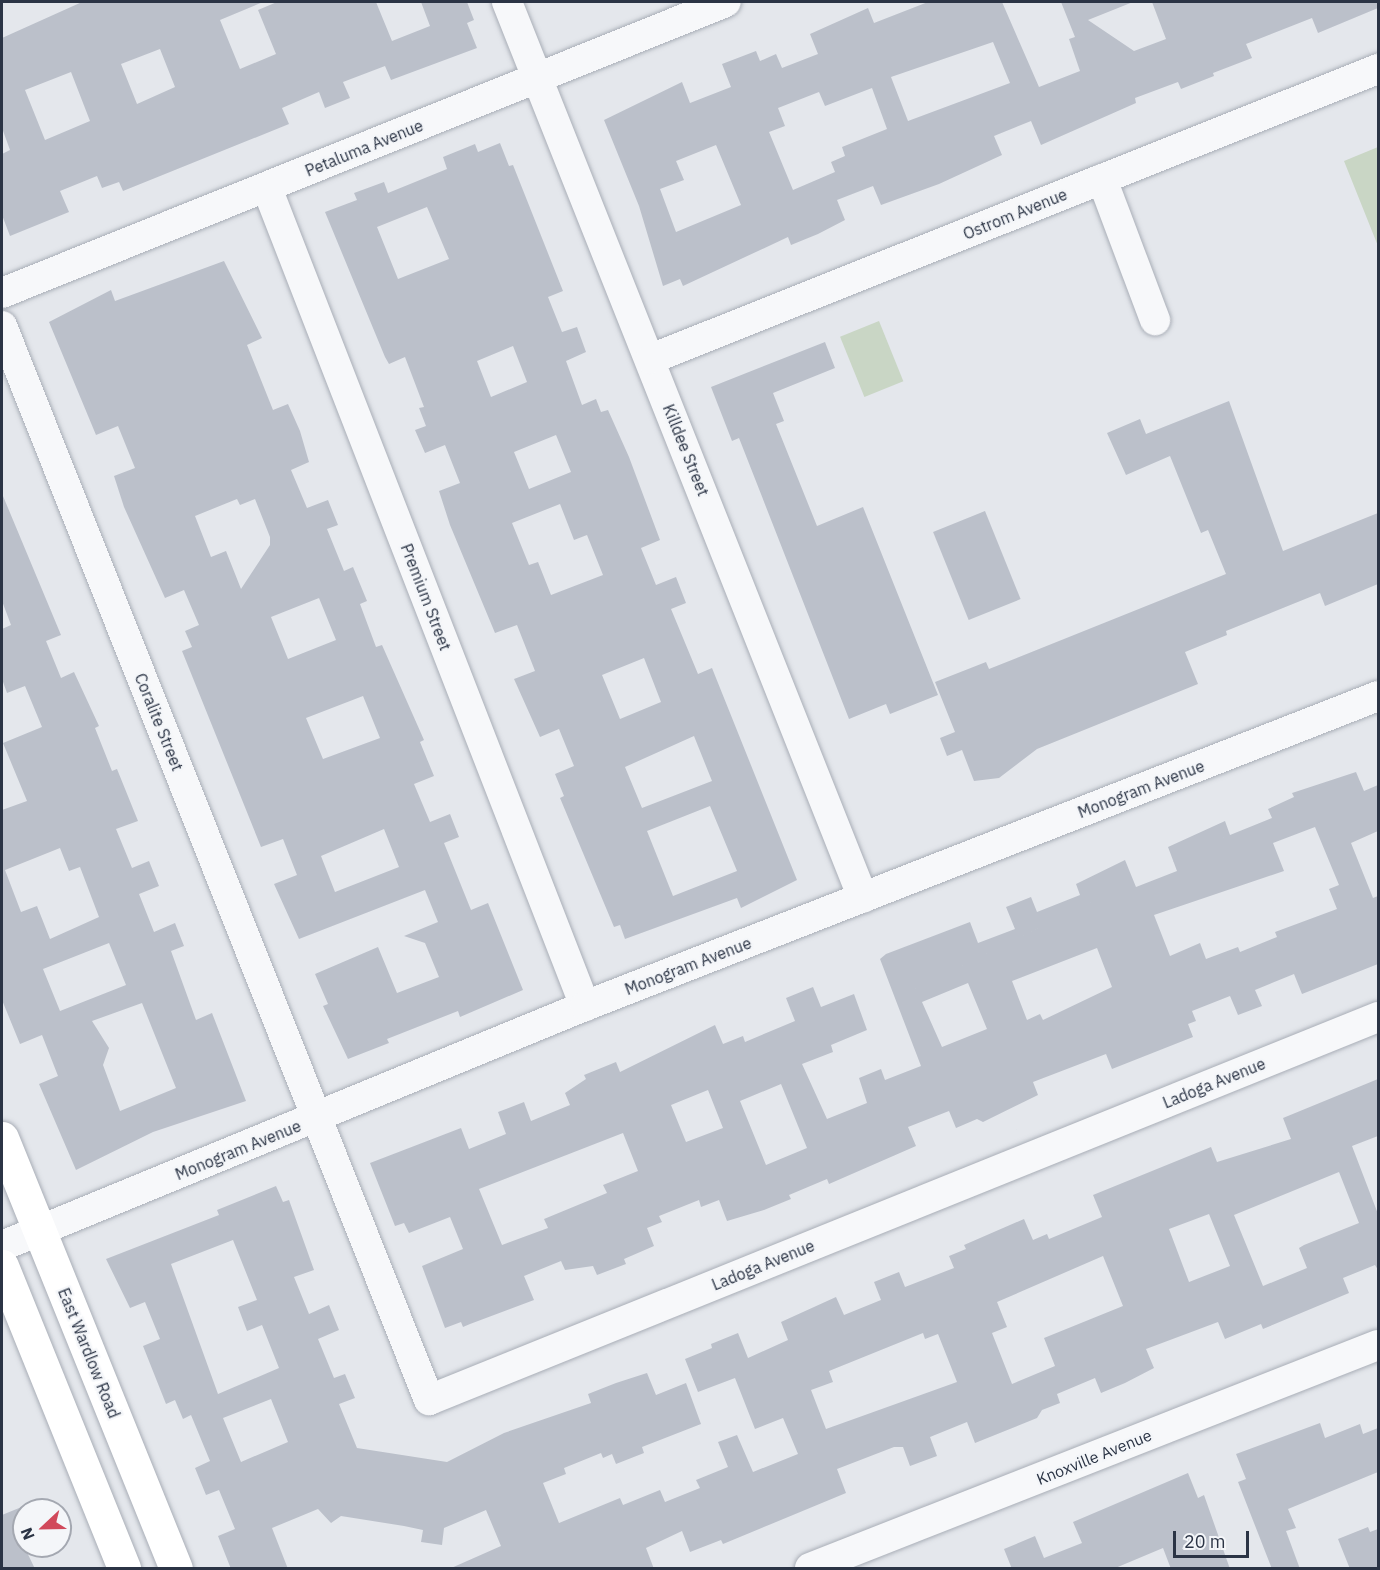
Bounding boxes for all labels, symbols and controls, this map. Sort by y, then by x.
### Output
street label: Petaluma Avenue [302,116,426,180]
street label: Ostrom Avenue [960,184,1070,244]
street label: Killdee Street [659,401,713,499]
street label: Premium Street [397,541,455,653]
street label: Coralite Street [131,670,187,774]
street label: Monogram Avenue [1075,756,1207,822]
street label: Monogram Avenue [622,933,754,999]
street label: Ladoga Avenue [1160,1054,1268,1112]
street label: Monogram Avenue [172,1116,304,1184]
street label: Ladoga Avenue [709,1236,817,1294]
street label: East Wardlow Road [54,1285,124,1421]
street label: Knoxville Avenue [1034,1425,1154,1489]
north arrow [12,1498,72,1558]
scale bar [1176,1519,1252,1557]
text: N [16,1525,39,1543]
text: 20 m [1184,1530,1226,1553]

